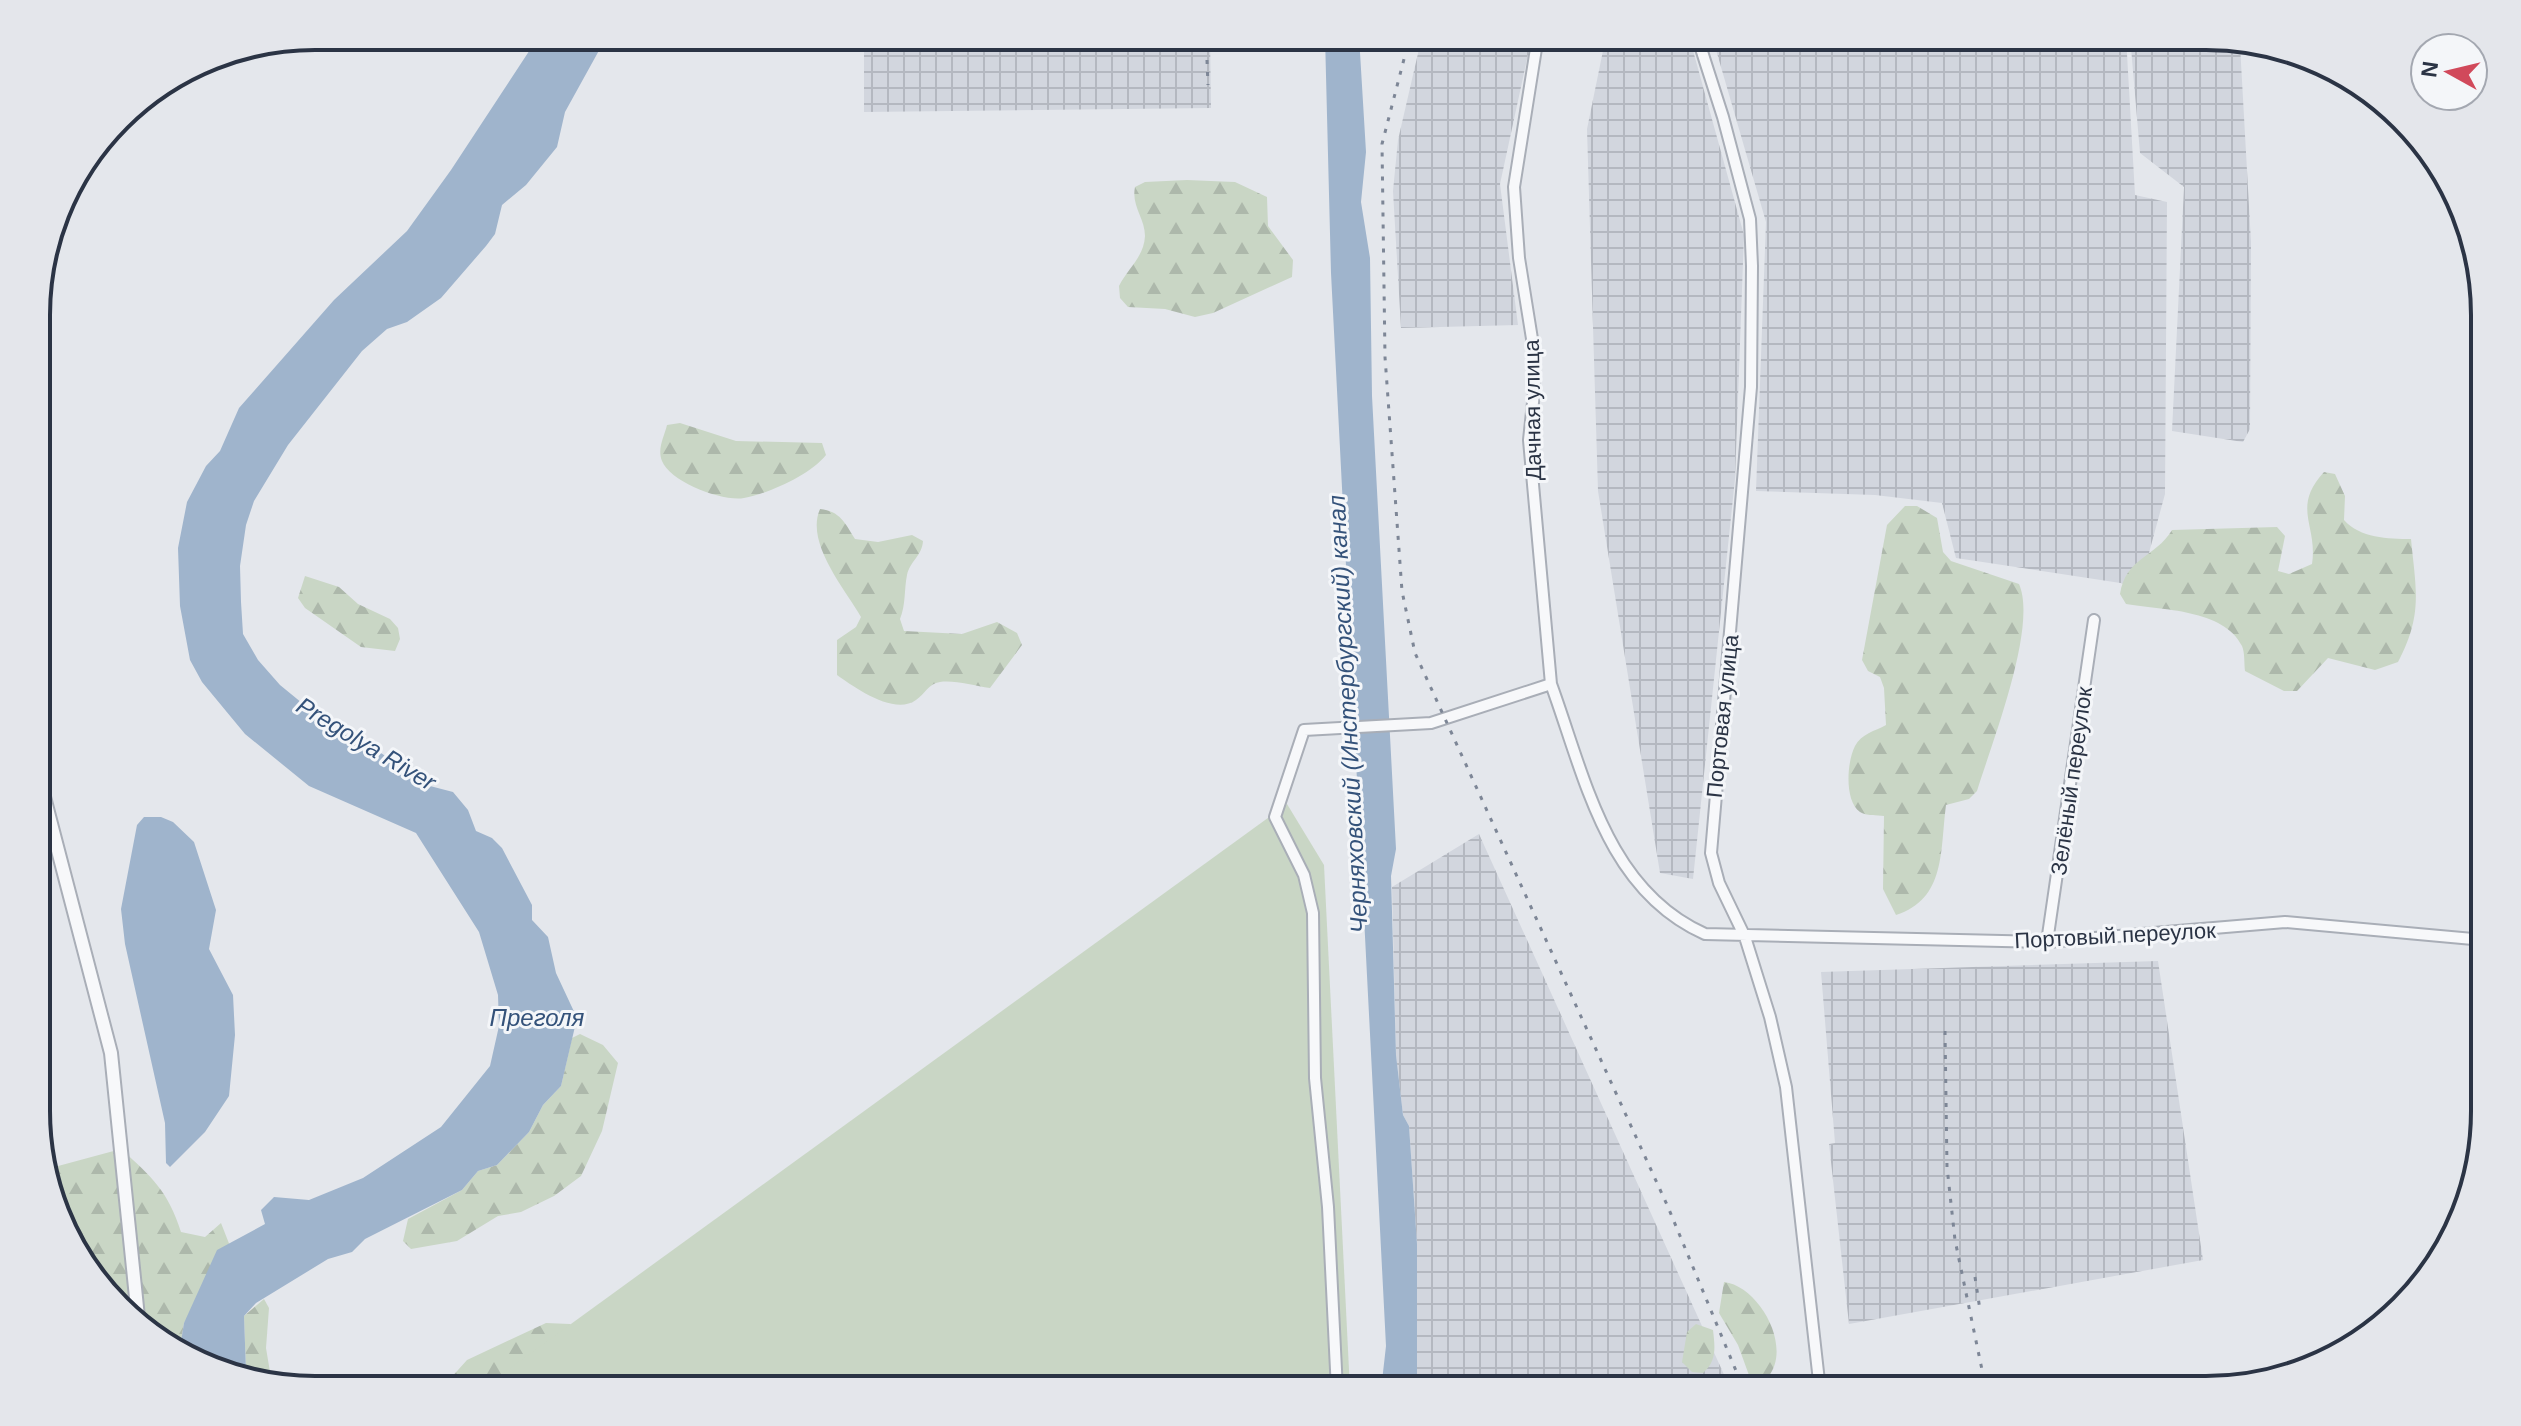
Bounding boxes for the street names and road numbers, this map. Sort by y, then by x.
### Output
street label: Дачная улица [1519,339,1546,481]
street label: Портовая улица [1701,632,1744,799]
street label: Зелёный переулок [2046,685,2097,877]
street label: Портовый переулок [2014,918,2217,953]

